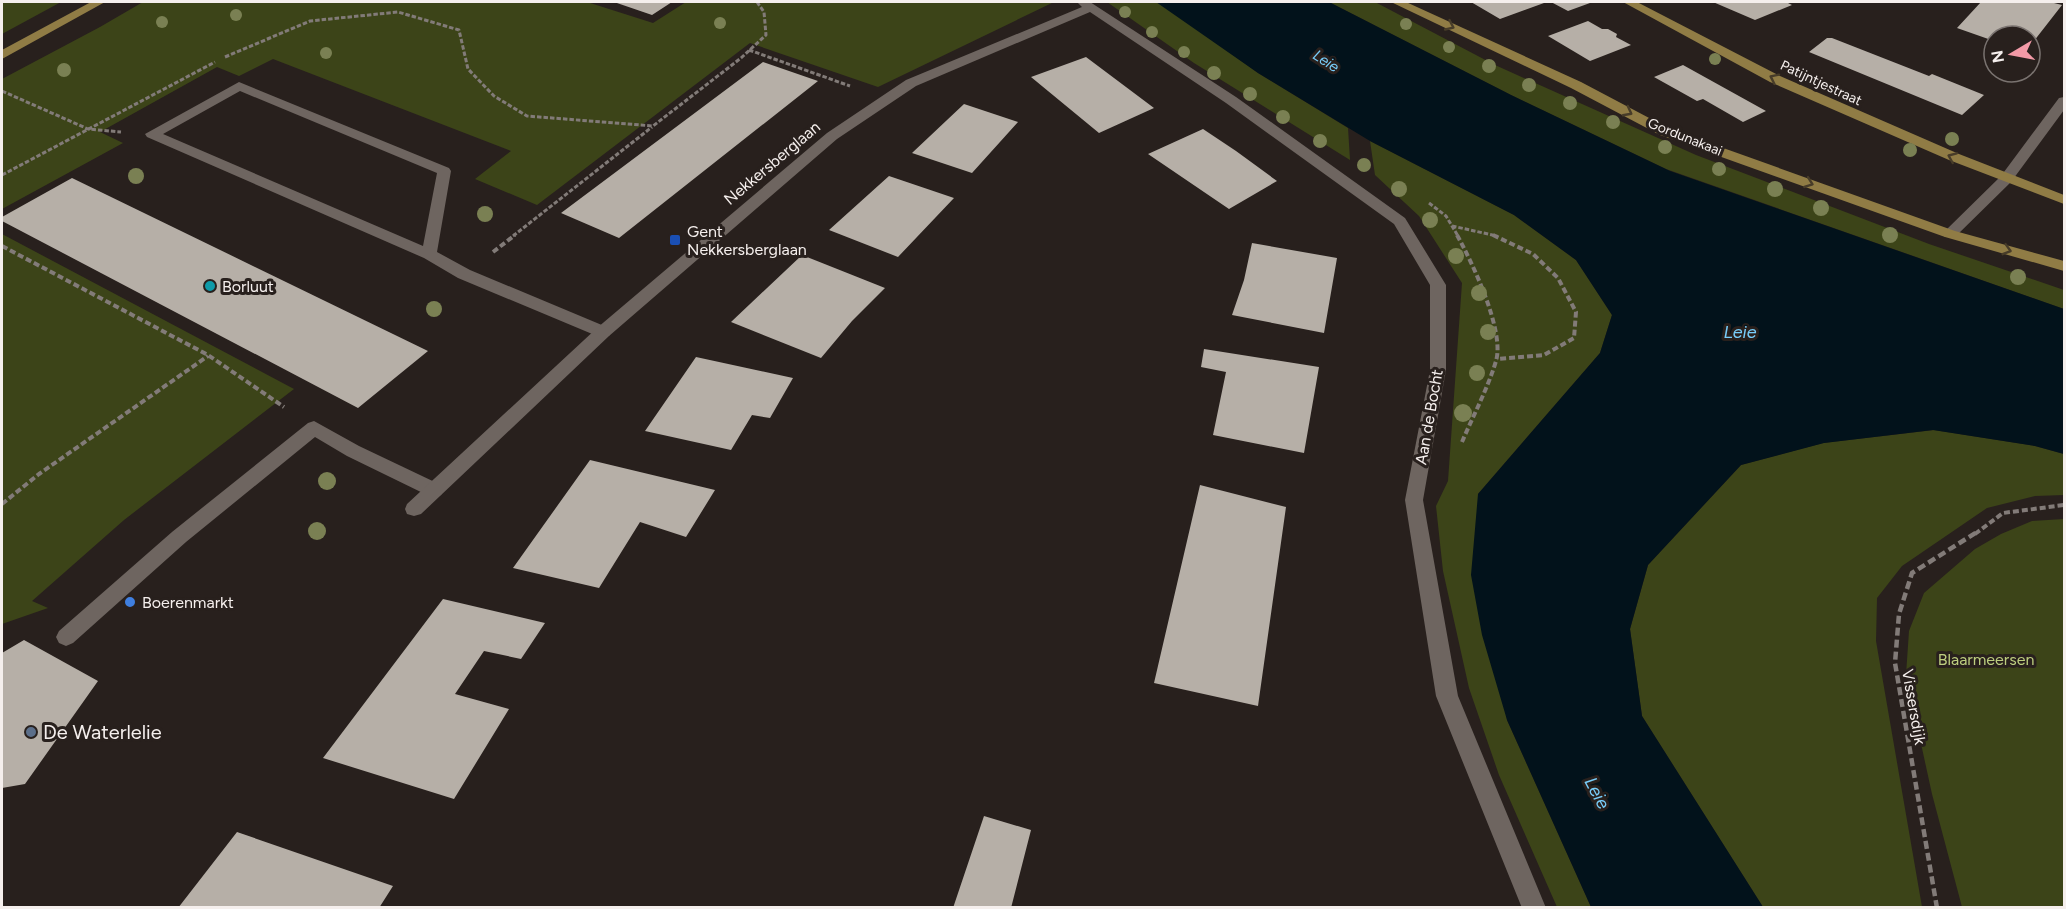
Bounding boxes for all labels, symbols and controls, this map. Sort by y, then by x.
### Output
one-way arrow [1443,19,1454,31]
north arrow [1982,24,2042,84]
water label: Leie [1309,46,1343,76]
text: N [1987,49,2008,64]
street label: Patijntjestraat [1778,57,1864,109]
one-way arrow [1769,74,1780,86]
one-way arrow [1621,105,1632,116]
street label: Gordunakaai [1645,114,1725,160]
street label: Nekkersberglaan [720,117,824,209]
one-way arrow [1948,152,1959,164]
one-way arrow [1803,176,1814,189]
place label: Gent Nekkersberglaan [687,222,807,259]
marker: Gent Nekkersberglaan [668,233,682,247]
one-way arrow [2001,242,2011,255]
place label: Borluut [222,277,274,296]
marker: Borluut [203,279,217,293]
water label: Leie [1723,321,1757,343]
street label: Aan de Bocht [1411,368,1447,466]
place label: Boerenmarkt [142,593,234,612]
marker: Boerenmarkt [123,595,137,609]
park label: Blaarmeersen [1938,650,2034,669]
street label: Vissersdijk [1898,668,1930,747]
place label: De Waterlelie [43,720,162,744]
marker: De Waterlelie [24,725,38,739]
water label: Leie [1579,773,1615,813]

